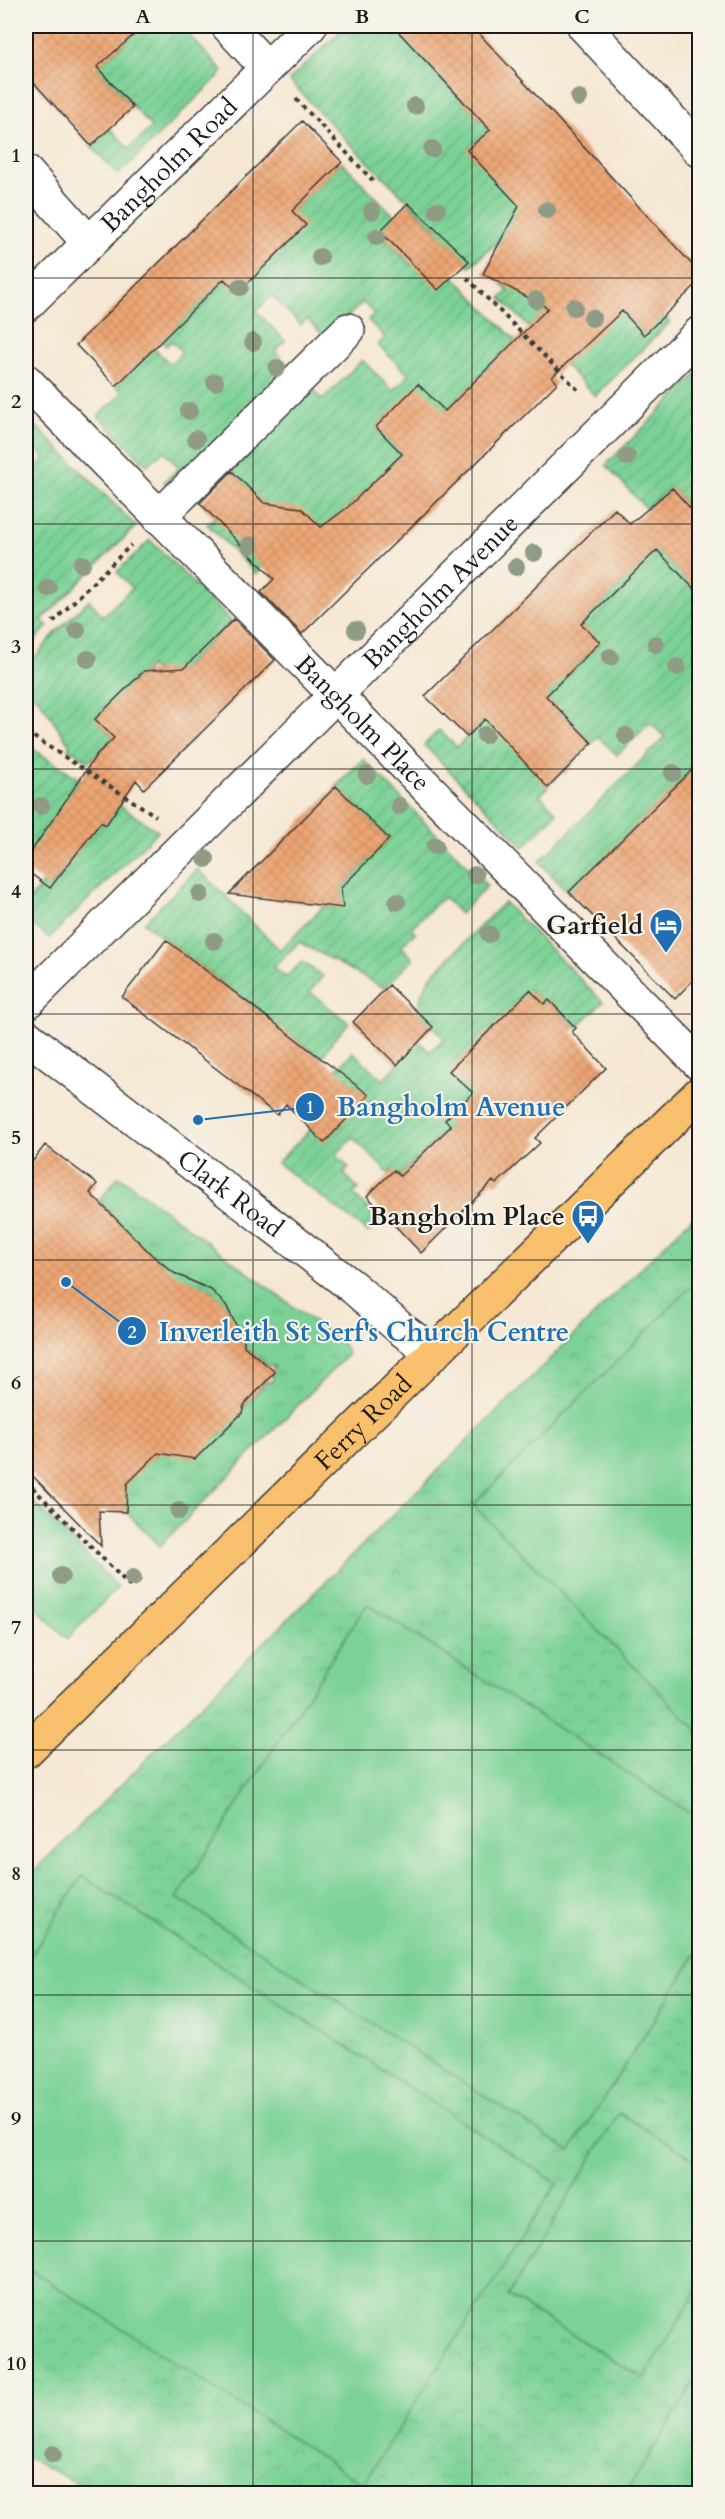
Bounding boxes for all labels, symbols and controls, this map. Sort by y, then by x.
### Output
text: A [135,3,151,30]
text: B [355,3,369,30]
text: C [574,3,590,30]
street label: Bangholm Road [92,89,245,240]
text: 1 [11,142,21,169]
text: 2 [11,388,21,415]
street label: Bangholm Avenue [355,506,526,677]
text: 3 [11,633,21,660]
street label: Bangholm Place [288,647,439,799]
text: 4 [11,878,21,905]
hotel icon: Garfield [648,907,684,954]
place label: Garfield [546,908,643,943]
callout: Bangholm Avenue [295,1084,578,1129]
text: Bangholm Avenue [336,1089,566,1126]
text: 1 [305,1095,315,1120]
text: 5 [11,1124,21,1151]
street label: Clark Road [170,1141,291,1245]
bus stop icon: Bangholm Place [570,1198,606,1245]
place label: Bangholm Place [369,1199,565,1234]
callout: Inverleith St Serf's Church Centre [117,1309,582,1354]
text: Inverleith St Serf's Church Centre [159,1314,569,1351]
text: 2 [127,1320,137,1345]
street label: Ferry Road [307,1366,420,1478]
text: 6 [11,1369,21,1396]
text: 7 [11,1614,21,1641]
text: 8 [11,1860,21,1887]
text: 9 [11,2105,21,2132]
text: 10 [6,2350,26,2377]

